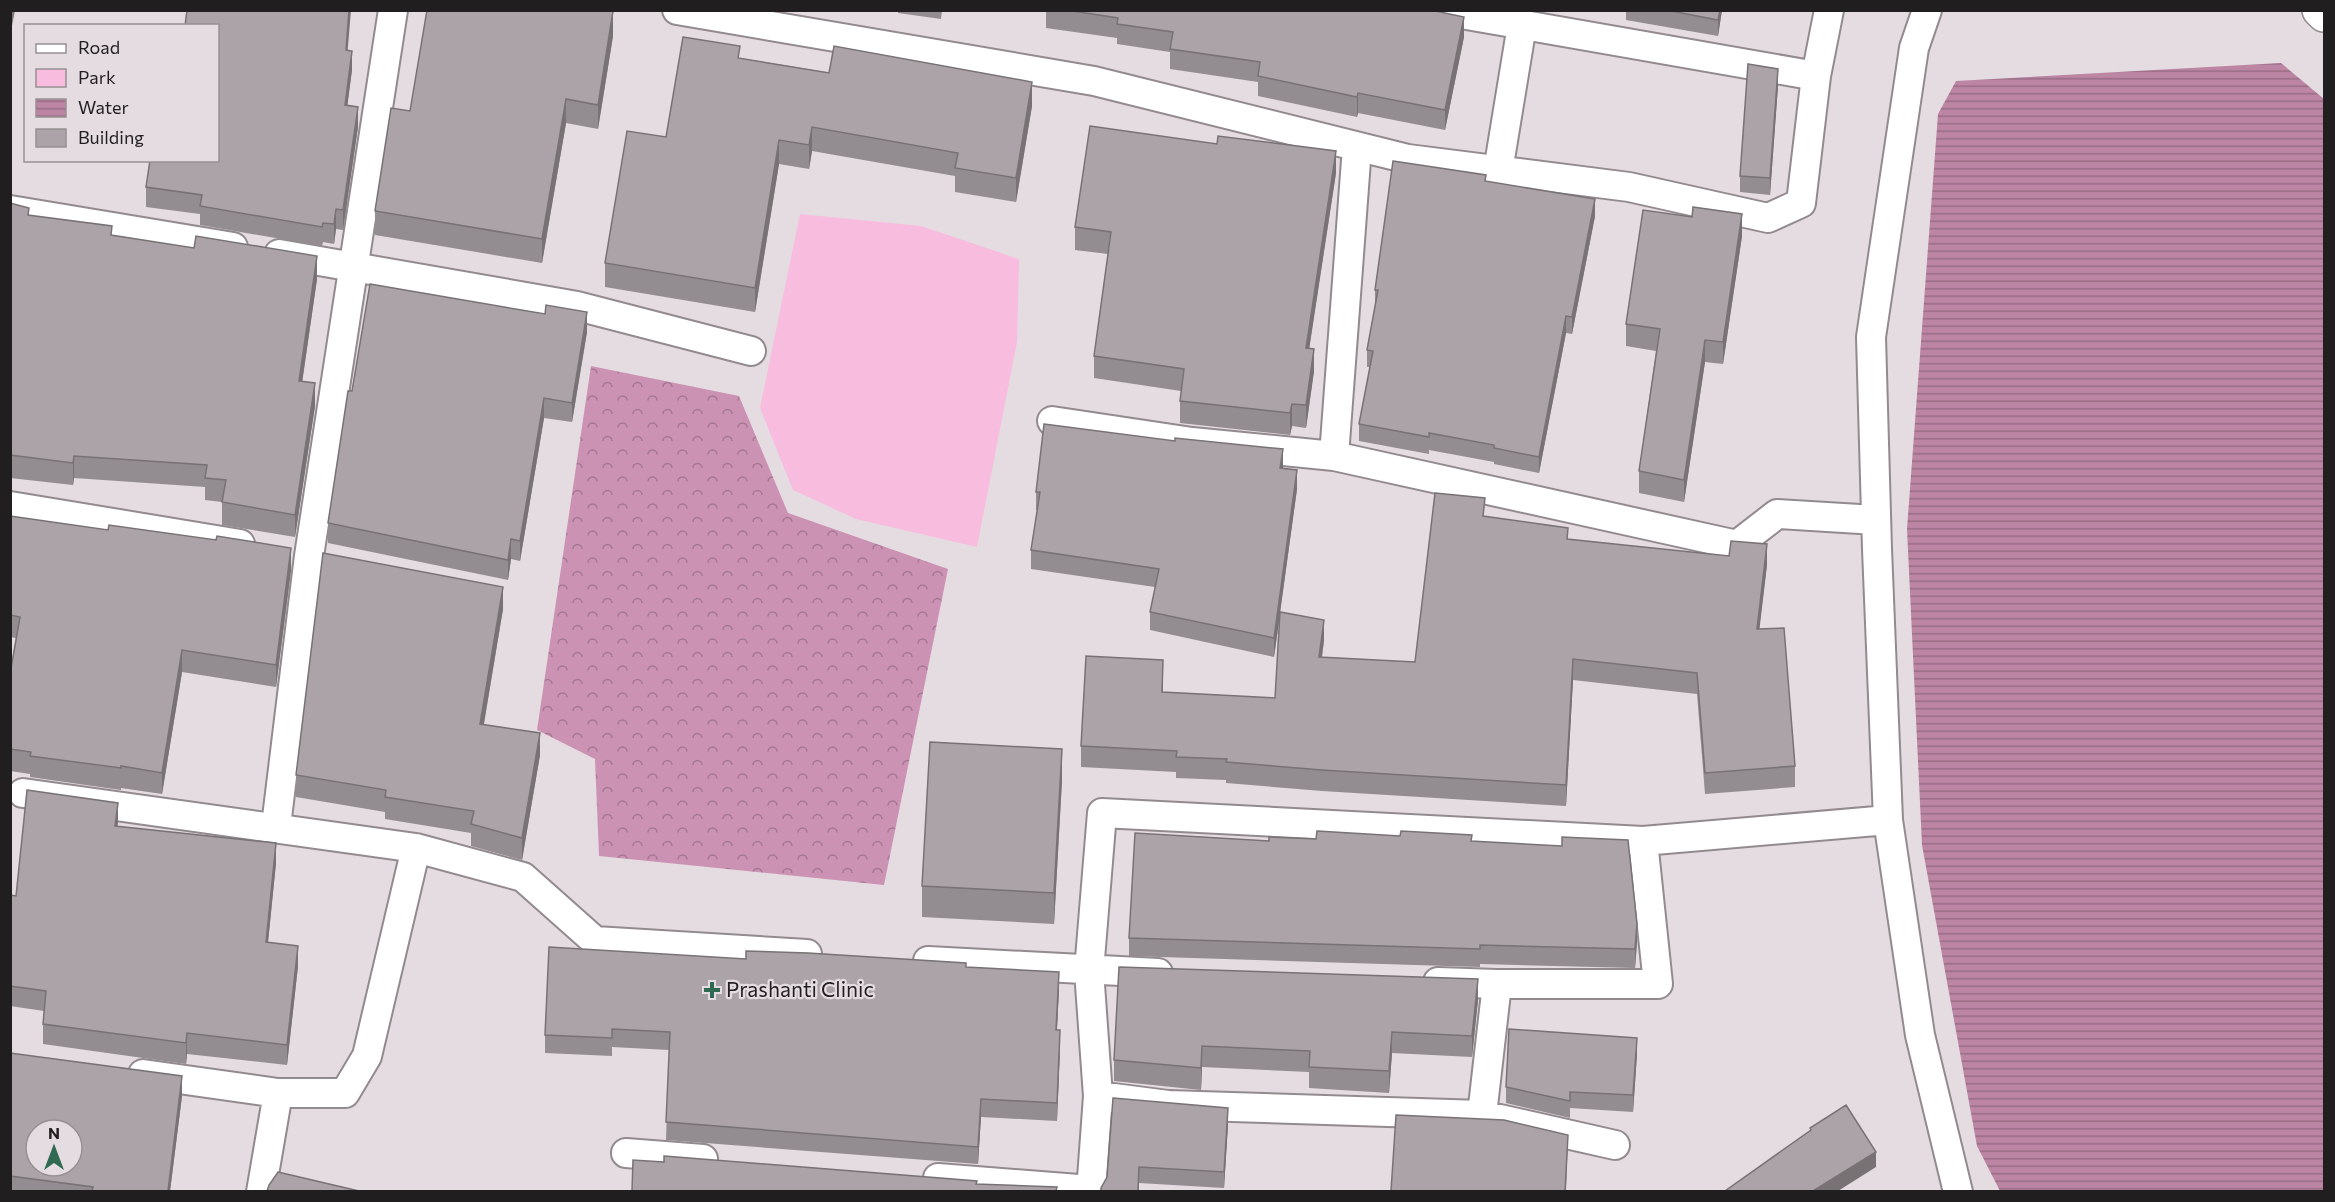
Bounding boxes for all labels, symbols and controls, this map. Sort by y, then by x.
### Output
legend [24,24,219,162]
text: Road [78,36,120,58]
text: Park [78,66,116,88]
text: Water [78,96,129,118]
text: Building [78,126,144,148]
place label: Prashanti Clinic [726,976,874,1001]
marker: Prashanti Clinic [703,981,721,999]
north arrow [24,1118,84,1178]
text: N [48,1123,60,1142]

